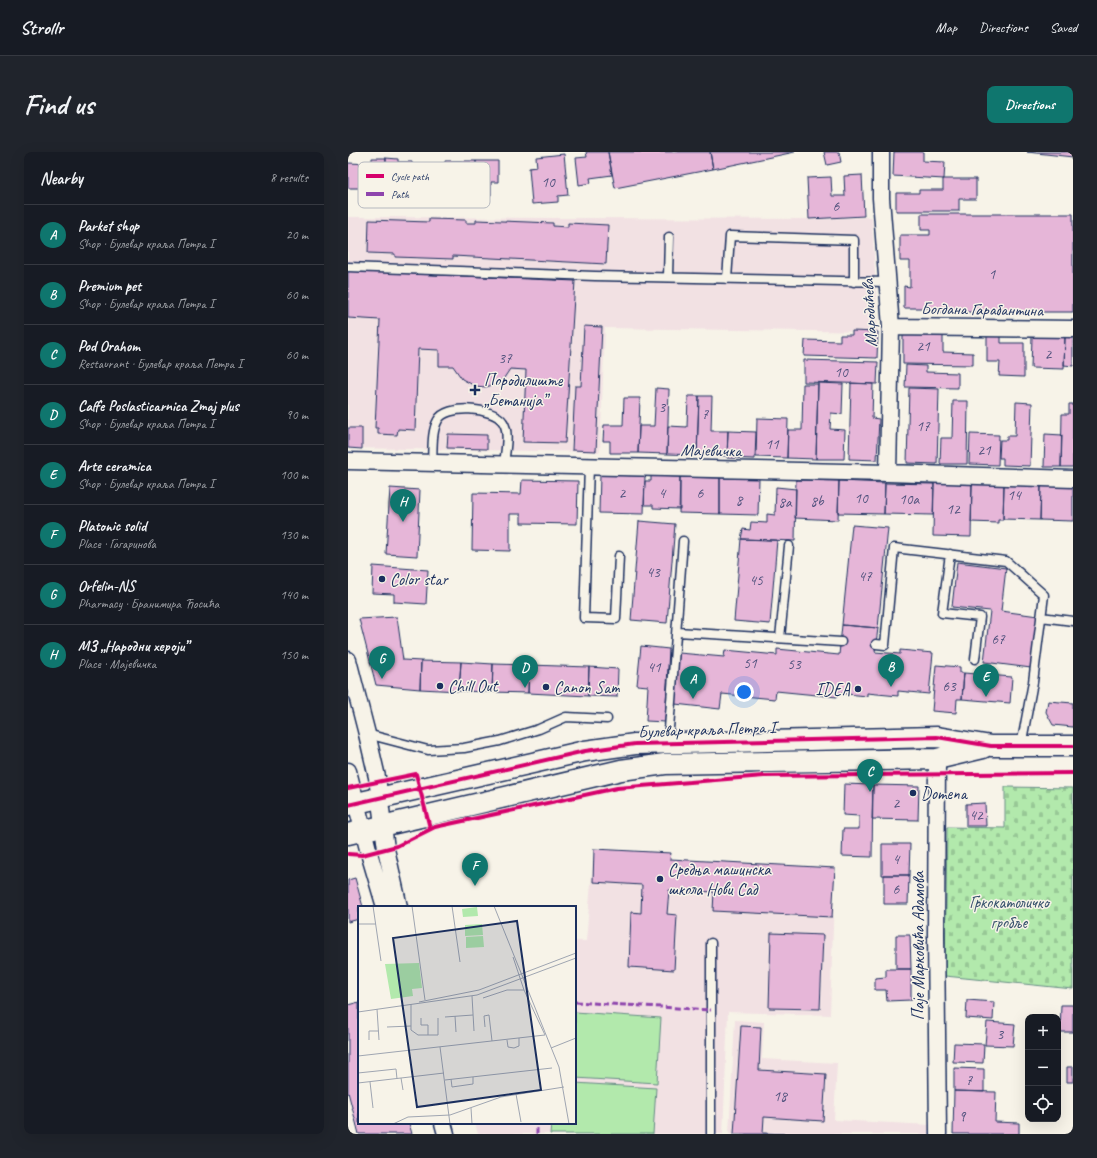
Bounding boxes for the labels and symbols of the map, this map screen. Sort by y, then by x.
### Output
legend [358,162,490,208]
text: Cycle path [391,169,430,183]
house number: 10 [541,173,556,192]
text: Path [391,187,410,201]
house number: 6 [833,197,841,216]
house number: 1 [989,265,997,284]
street label: Мародићева [857,277,882,348]
street label: Богдана Гарабантина [921,298,1044,321]
house number: 21 [916,337,931,356]
house number: 2 [1045,345,1053,364]
house number: 37 [498,349,513,368]
house number: 10 [834,363,849,382]
place label: Породилиште „Бетанија” [484,370,564,411]
marker: Породилиште „Бетанија” [469,384,481,396]
house number: 3 [659,398,667,417]
house number: 7 [702,405,710,424]
house number: 17 [916,417,931,436]
house number: 11 [765,435,780,454]
street label: Мајевичка [680,439,744,462]
house number: 21 [977,441,992,460]
house number: 2 [619,484,627,503]
house number: 4 [659,484,667,503]
house number: 6 [697,484,705,503]
house number: 14 [1007,486,1022,505]
pin: H [390,489,416,522]
house number: 10 [854,489,869,508]
house number: 10a [899,490,920,509]
house number: 8 [736,491,744,510]
house number: 8b [810,492,825,511]
house number: 8a [778,493,793,512]
house number: 12 [946,500,961,519]
house number: 43 [646,563,661,582]
house number: 47 [858,567,873,586]
place label: Color star [390,569,450,590]
house number: 45 [749,571,764,590]
marker: Color star [377,574,387,584]
house number: 67 [991,630,1006,649]
pin: G [369,646,395,679]
house number: 51 [743,654,758,673]
pin: B [878,654,904,687]
pin: D [512,655,538,688]
house number: 53 [787,655,802,674]
house number: 41 [647,658,662,677]
pin: E [973,664,999,697]
pin: A [680,666,706,699]
place label: Chill Out [448,676,500,697]
place label: Canon Sam [554,677,620,698]
house number: 63 [942,677,957,696]
place label: IDEA [816,679,850,700]
marker: Chill Out [435,681,445,691]
marker: Canon Sam [541,682,551,692]
your location [734,682,754,702]
marker: IDEA [853,684,863,694]
street label: Булевар краља Петра I [638,716,780,742]
pin: C [857,759,883,792]
place label: Domena [921,783,969,804]
marker: Domena [908,788,918,798]
house number: 2 [893,794,901,813]
house number: 42 [969,806,984,825]
house number: 4 [893,850,901,869]
pin: F [462,853,488,886]
place label: Средња машинска школа Нови Сад [668,859,772,900]
street label: Паје Марковића Адамова [908,870,929,1020]
marker: Средња машинска школа Нови Сад [655,874,665,884]
house number: 6 [893,880,901,899]
park label: Гркокатоличко гробље [969,892,1051,933]
inset map [358,906,576,1124]
house number: 3 [997,1025,1005,1044]
house number: 7 [966,1071,974,1090]
house number: 18 [773,1087,788,1106]
house number: 9 [959,1107,967,1126]

